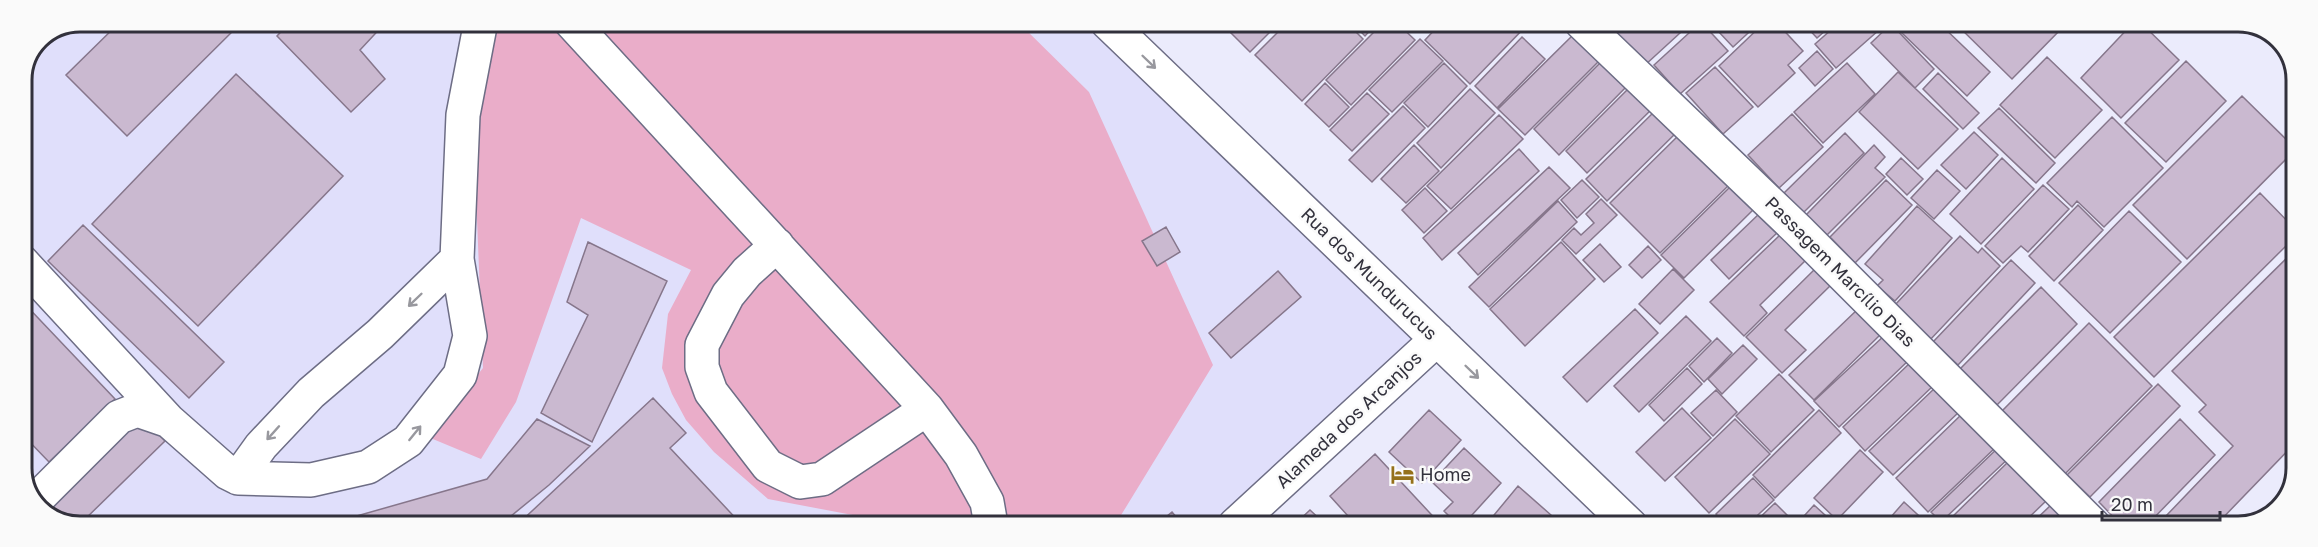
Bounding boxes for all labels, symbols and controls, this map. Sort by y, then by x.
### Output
one-way arrow [1142,55,1157,70]
street label: Passagem Marcílio Dias [1761,192,1920,351]
street label: Rua dos Mundurucus [1297,203,1442,344]
one-way arrow [408,293,423,307]
street label: Alameda dos Arcanjos [1271,346,1426,492]
one-way arrow [1464,365,1479,379]
one-way arrow [266,425,280,440]
one-way arrow [408,425,421,441]
hotel icon: Home [1389,462,1415,488]
place label: Home [1420,463,1471,485]
scale bar [2102,484,2220,522]
text: 20 m [2111,493,2153,515]

